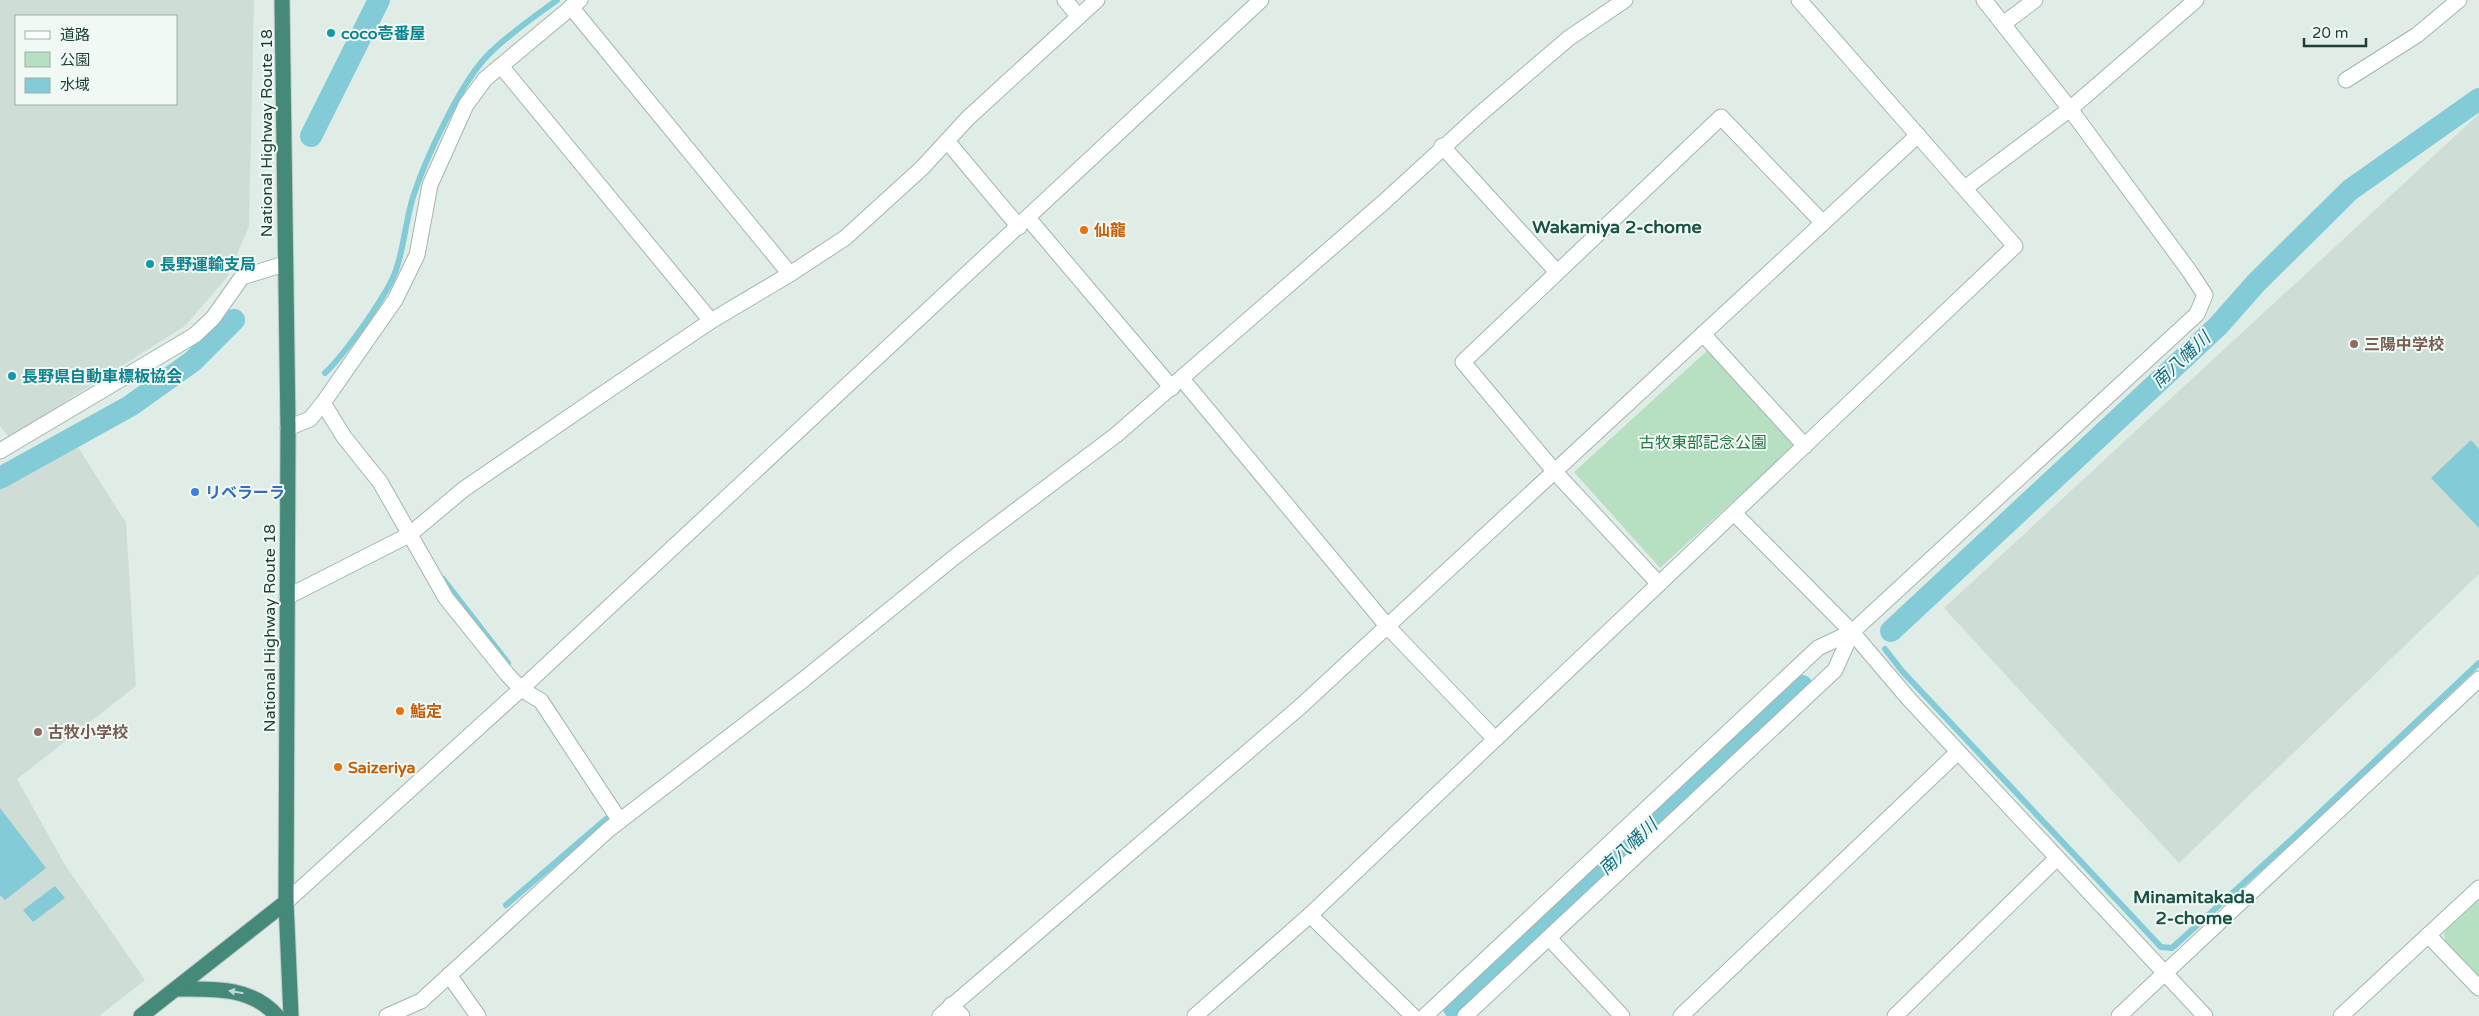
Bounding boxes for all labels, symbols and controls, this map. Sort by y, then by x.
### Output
legend [15,15,178,105]
scale bar [2304,15,2366,47]
place label: coco壱番屋 [341,24,425,44]
text: 20 m [2312,24,2349,42]
text: 道路 [60,26,90,44]
marker: coco壱番屋 [325,27,337,39]
street label: National Highway Route 18 [257,29,277,237]
text: 公園 [60,51,90,69]
text: 水域 [60,76,90,94]
district label: Wakamiya 2-chome [1532,216,1702,238]
place label: 仙龍 [1093,221,1126,241]
marker: 仙龍 [1078,224,1090,236]
place label: 長野運輸支局 [160,255,256,275]
marker: 長野運輸支局 [144,258,156,270]
water label: 南八幡川 [2147,326,2216,393]
place label: 三陽中学校 [2364,335,2444,355]
marker: 三陽中学校 [2348,338,2360,350]
place label: 長野県自動車標板協会 [22,367,182,387]
marker: 長野県自動車標板協会 [6,370,18,382]
park label: 古牧東部記念公園 [1639,433,1767,453]
place label: リベラーラ [205,483,285,503]
marker: リベラーラ [189,486,201,498]
street label: National Highway Route 18 [260,524,280,732]
place label: 鮨定 [410,702,442,722]
marker: 鮨定 [394,705,406,717]
place label: 古牧小学校 [48,723,128,743]
marker: 古牧小学校 [32,726,44,738]
place label: Saizeriya [348,758,415,778]
marker: Saizeriya [332,761,344,773]
water label: 南八幡川 [1594,813,1663,880]
district label: Minamitakada 2-chome [2133,886,2255,929]
one-way arrow [228,988,244,996]

